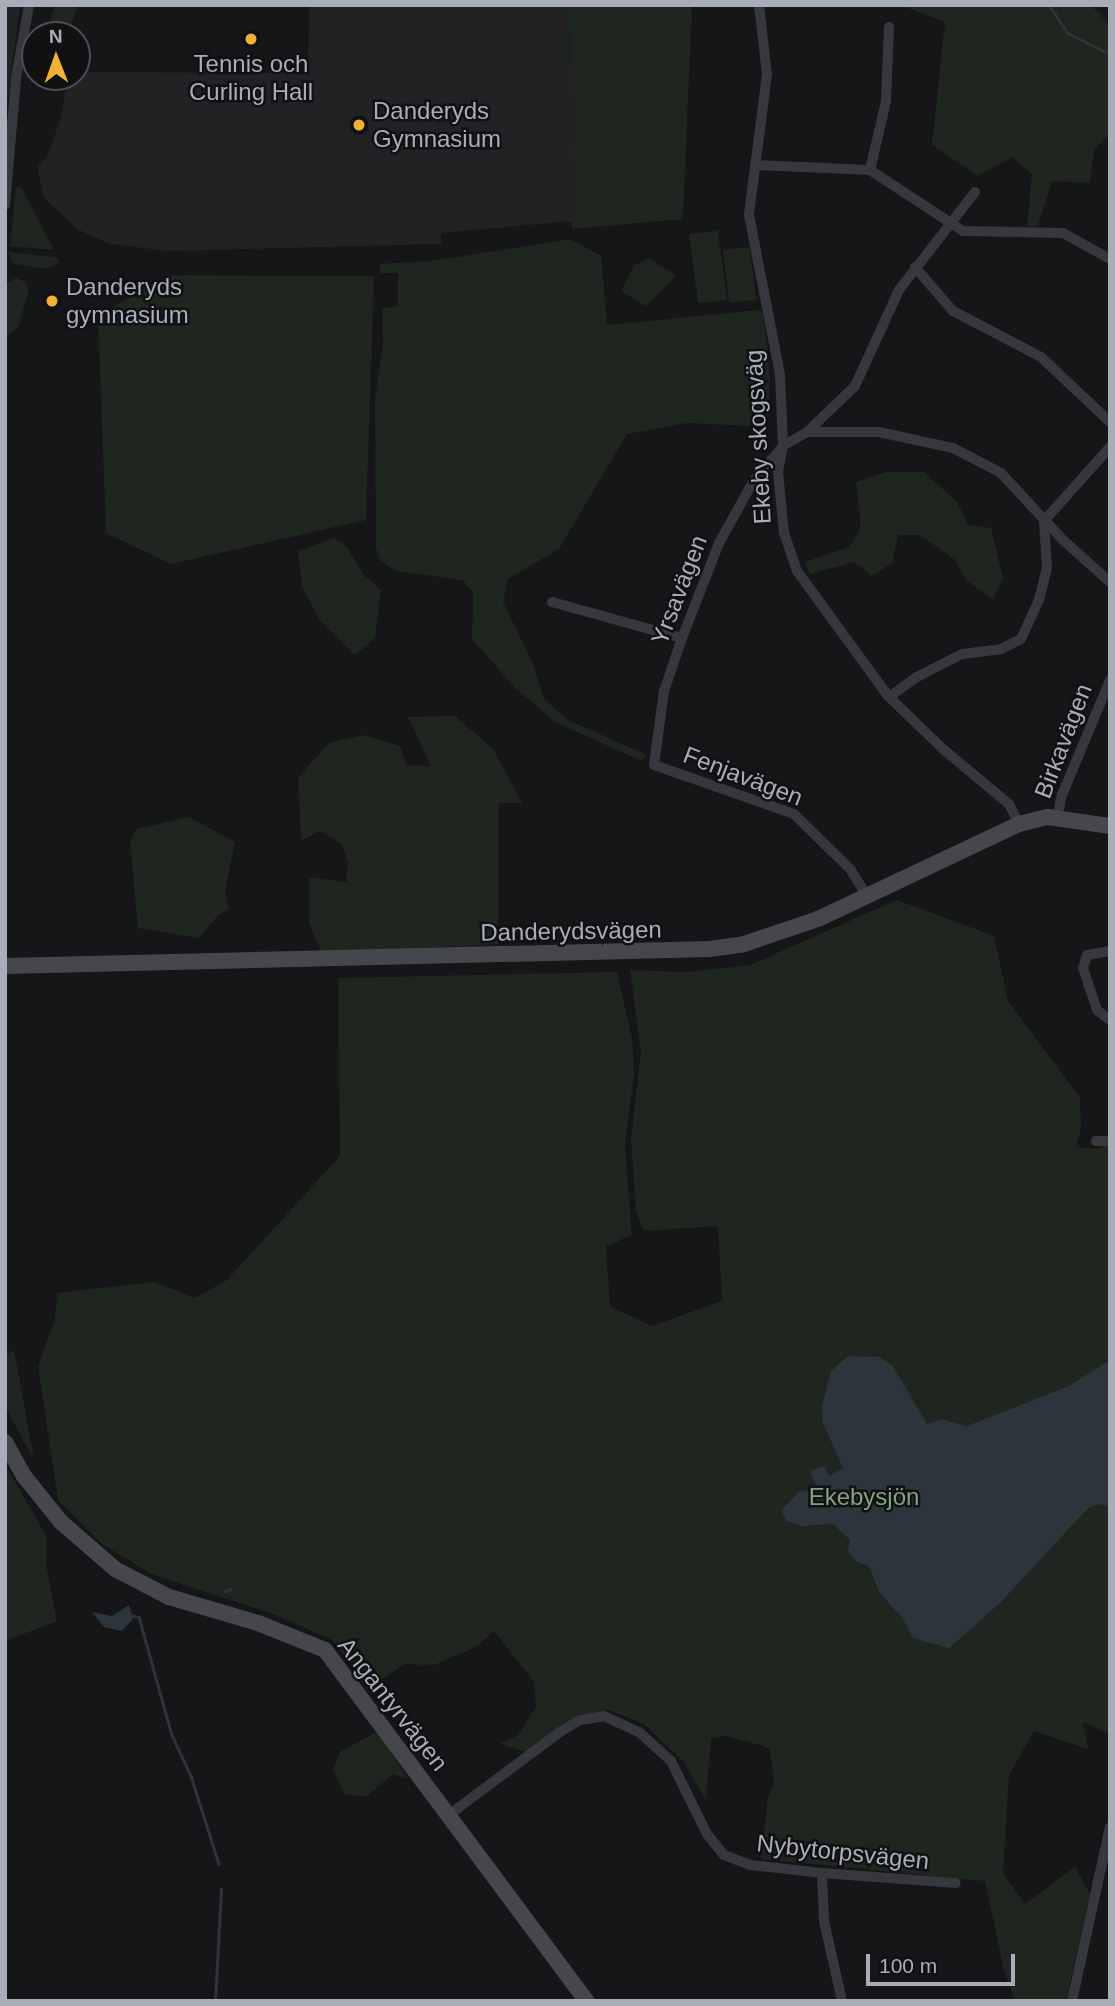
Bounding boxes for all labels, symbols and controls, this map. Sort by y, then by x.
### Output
north arrow [21,21,91,91]
text: N [49,26,63,47]
marker: Tennis och Curling Hall [243,31,259,47]
place label: Tennis och Curling Hall [189,50,313,106]
place label: Danderyds Gymnasium [373,97,501,153]
marker: Danderyds Gymnasium [351,117,367,133]
place label: Danderyds gymnasium [66,273,189,329]
marker: Danderyds gymnasium [44,293,60,309]
street label: Ekeby skogsväg [739,349,777,525]
street label: Yrsavägen [645,531,713,649]
street label: Birkavägen [1028,680,1098,802]
street label: Fenjavägen [679,740,807,812]
street label: Danderydsvägen [480,915,662,947]
park label: Ekebysjön [809,1483,919,1511]
street label: Angantyrvägen [332,1632,454,1776]
street label: Nybytorpsvägen [755,1829,931,1875]
scale bar [870,1940,1019,1984]
text: 100 m [879,1954,937,1977]

